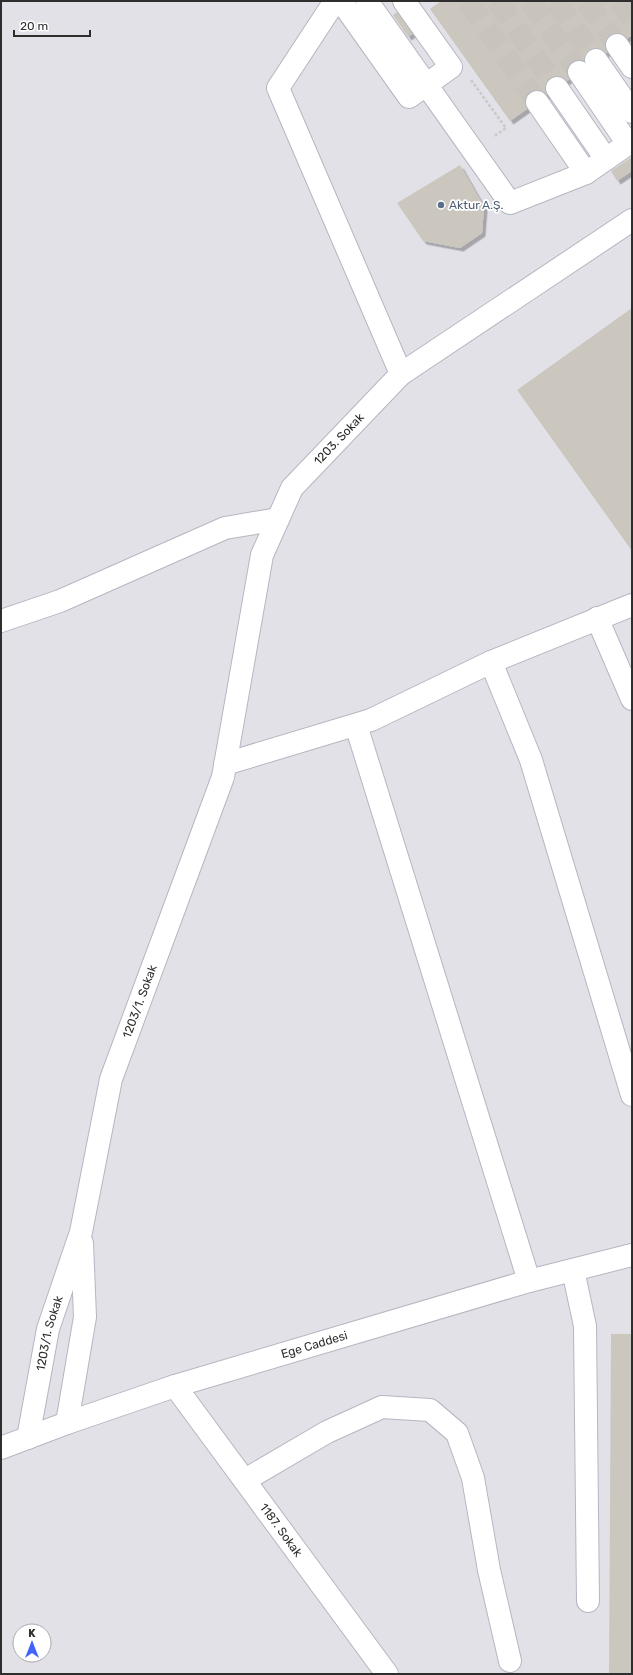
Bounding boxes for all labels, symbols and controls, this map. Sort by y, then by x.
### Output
scale bar [14,12,90,38]
text: 20 m [20,19,48,33]
place label: Aktur A.Ş. [449,198,504,212]
marker: Aktur A.Ş. [436,200,446,210]
street label: 1203. Sokak [311,410,367,468]
street label: 1203/1. Sokak [120,962,160,1040]
street label: 1203/1. Sokak [33,1293,66,1372]
street label: Ege Caddesi [279,1328,349,1361]
street label: 1187. Sokak [257,1501,306,1560]
north arrow [12,1623,52,1663]
text: K [28,1627,36,1640]

